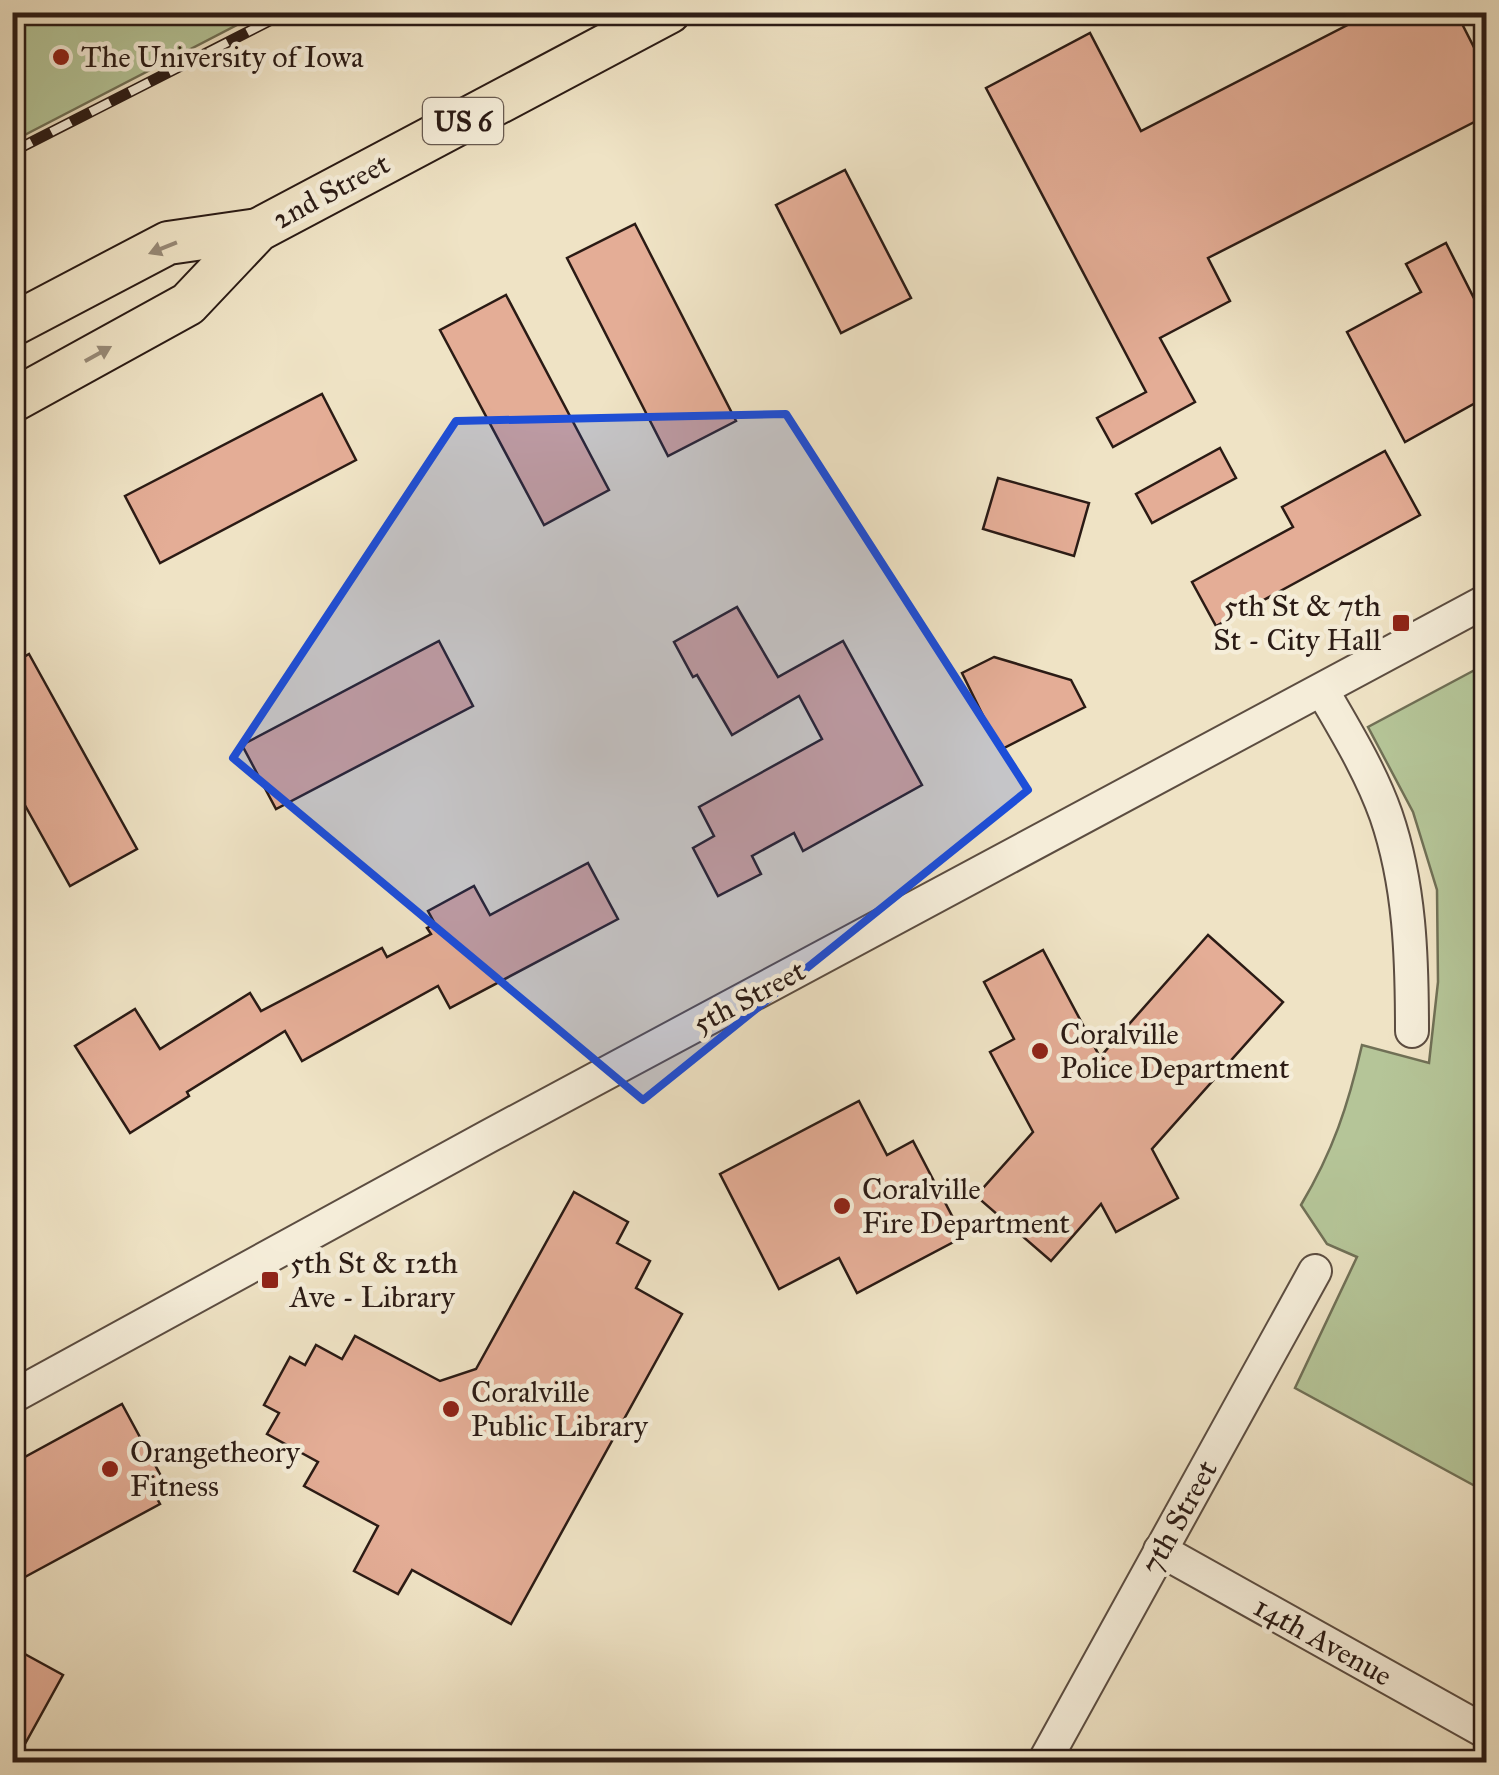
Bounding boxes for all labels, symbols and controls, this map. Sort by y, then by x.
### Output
place label: The University of Iowa [81,39,364,75]
marker: The University of Iowa [50,46,72,68]
road number: US 6 [423,98,503,144]
street label: 2nd Street [266,145,396,237]
one-way arrow [148,241,178,256]
one-way arrow [84,345,112,363]
place label: 5th St & 7th St - City Hall [1213,588,1382,658]
marker: 5th St & 7th St - City Hall [1390,612,1412,634]
street label: 5th Street [687,952,812,1042]
place label: Coralville Police Department [1060,1016,1290,1086]
marker: Coralville Police Department [1029,1040,1051,1062]
place label: Coralville Fire Department [862,1171,1070,1241]
marker: Coralville Fire Department [831,1195,853,1217]
place label: 5th St & 12th Ave - Library [288,1245,458,1315]
marker: 5th St & 12th Ave - Library [259,1269,281,1291]
place label: Coralville Public Library [471,1374,649,1444]
marker: Coralville Public Library [440,1398,462,1420]
place label: Orangetheory Fitness [130,1434,301,1504]
street label: 7th Street [1133,1454,1225,1580]
marker: Orangetheory Fitness [99,1458,121,1480]
street label: 14th Avenue [1248,1588,1398,1694]

